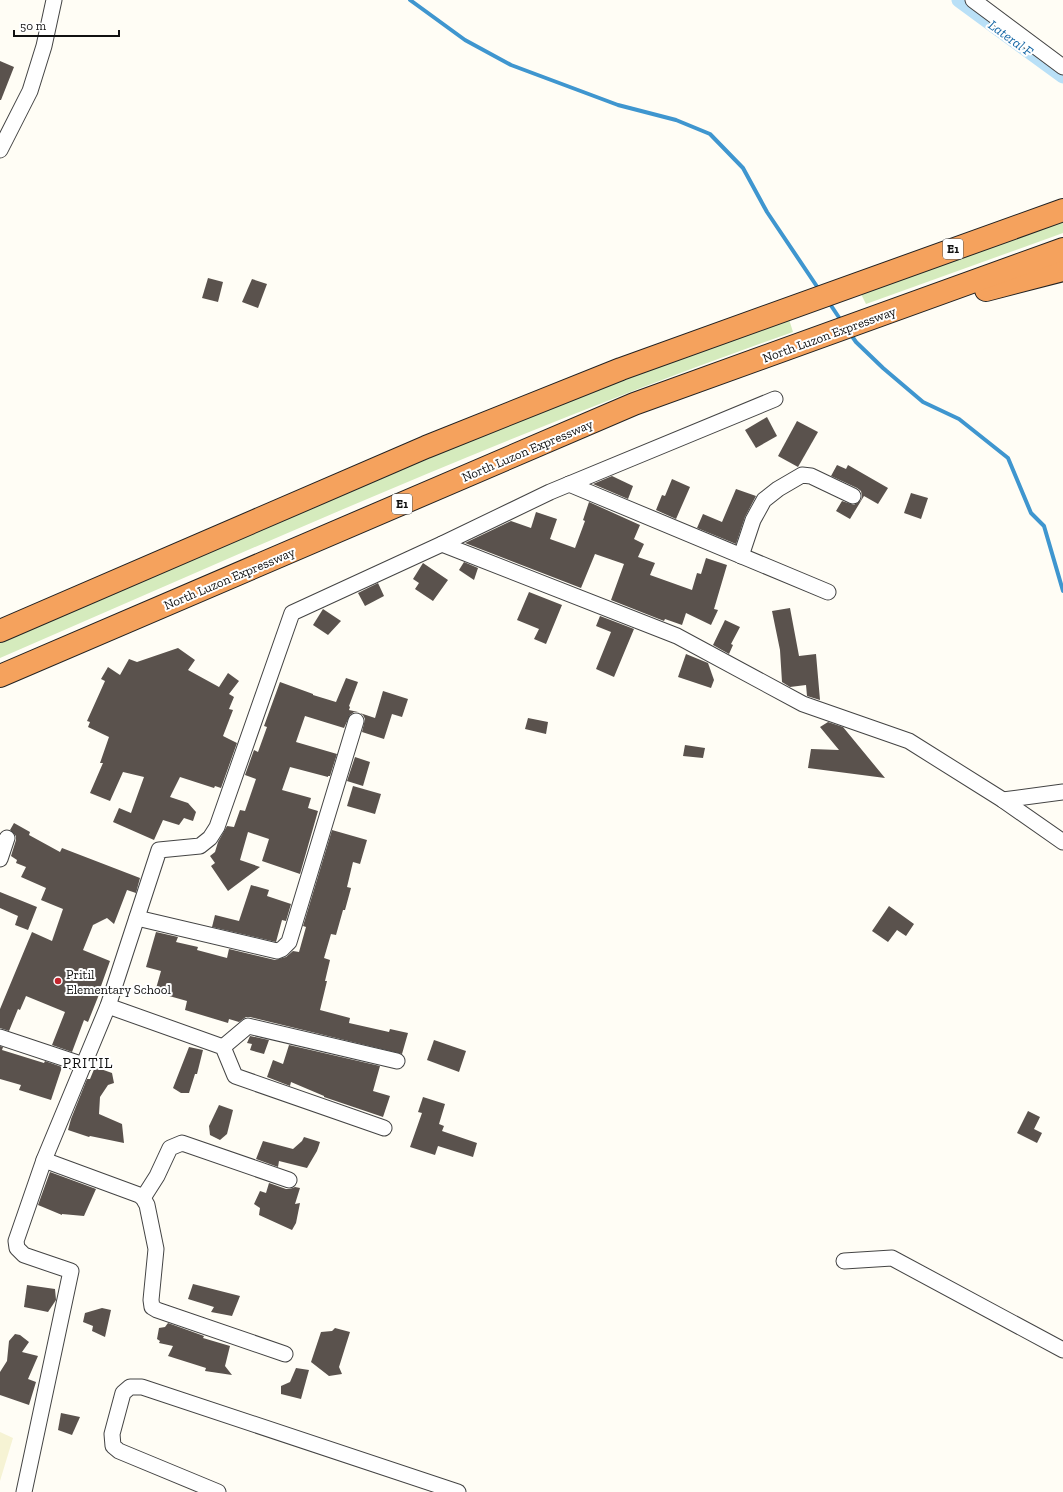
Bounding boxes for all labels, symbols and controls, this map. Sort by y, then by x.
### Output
scale bar [14,12,119,38]
water label: Lateral F [985,16,1037,61]
text: 50 m [20,19,47,33]
road number: E1 [943,239,963,259]
street label: North Luzon Expressway [760,303,898,366]
street label: North Luzon Expressway [459,416,595,485]
road number: E1 [392,494,412,514]
street label: North Luzon Expressway [161,544,297,613]
place label: Pritil Elementary School [66,967,171,997]
marker: Pritil Elementary School [53,976,63,986]
district label: PRITIL [63,1054,113,1072]

